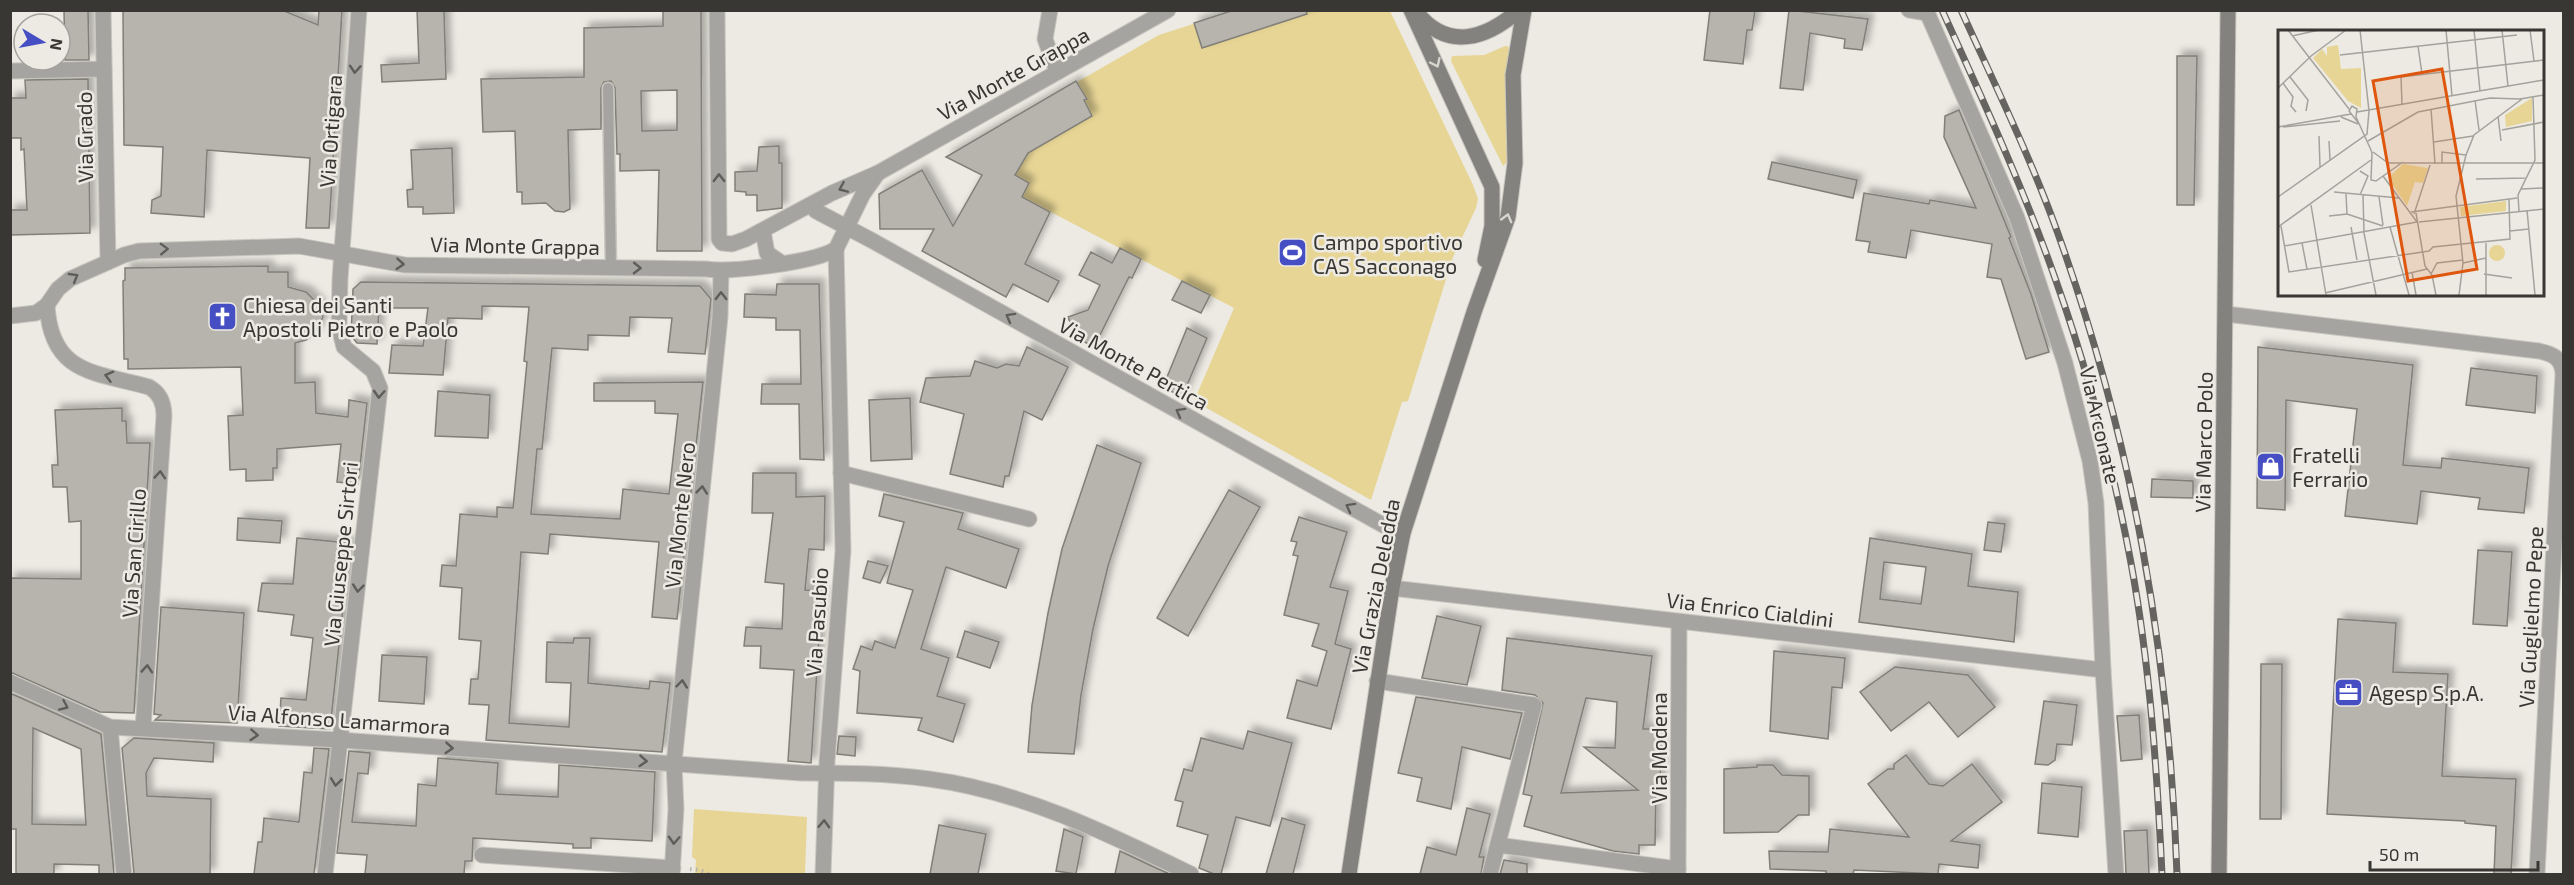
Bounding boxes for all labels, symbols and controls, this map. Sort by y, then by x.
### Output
north arrow [12,12,72,72]
street label: Via Monte Grappa [933,21,1093,125]
inset map [2278,30,2544,296]
text: N [47,37,68,52]
one-way arrow [1429,57,1441,68]
one-way arrow [349,64,362,73]
street label: Via Ortigara [314,74,346,188]
street label: Via Grado [71,91,97,183]
one-way arrow [712,174,725,183]
one-way arrow [839,181,850,193]
one-way arrow [1500,213,1512,223]
place label: Campo sportivo CAS Sacconago [1313,229,1463,278]
street label: Via Monte Grappa [430,231,600,259]
sports icon: Campo sportivo CAS Sacconago [1276,237,1308,269]
one-way arrow [160,243,169,256]
one-way arrow [395,257,404,270]
one-way arrow [632,262,641,274]
one-way arrow [68,273,78,285]
place label: Chiesa dei Santi Apostoli Pietro e Paolo [243,292,458,341]
one-way arrow [715,292,727,301]
church icon: Chiesa dei Santi Apostoli Pietro e Paolo [206,300,238,332]
street label: Via Monte Pertica [1055,311,1213,415]
one-way arrow [1006,313,1016,324]
street label: Via Arconate [2075,364,2127,486]
one-way arrow [104,370,114,383]
street label: Via Marco Polo [2189,371,2217,513]
one-way arrow [373,390,386,399]
one-way arrow [1176,408,1186,420]
street label: Via Monte Nero [659,441,699,589]
place label: Fratelli Ferrario [2292,442,2368,491]
shop icon: Fratelli Ferrario [2255,450,2287,482]
street label: Via Giuseppe Sirtori [318,460,362,648]
one-way arrow [153,470,166,479]
one-way arrow [695,486,708,495]
street label: Via San Cirillo [116,487,150,619]
street label: Via Grazia Deledda [1346,496,1404,676]
one-way arrow [1346,503,1357,514]
street label: Via Guglielmo Pepe [2513,525,2547,709]
street label: Via Pasubio [800,566,832,678]
one-way arrow [352,583,364,593]
street label: Via Enrico Cialdini [1665,586,1835,632]
one-way arrow [140,665,153,674]
office icon: Agesp S.p.A. [2332,676,2364,708]
one-way arrow [675,680,688,689]
place label: Agesp S.p.A. [2369,680,2484,705]
street label: Via Modena [1646,692,1671,804]
one-way arrow [57,699,68,711]
street label: Via Alfonso Lamarmora [227,699,451,739]
one-way arrow [250,728,259,741]
one-way arrow [444,741,453,754]
one-way arrow [639,754,648,767]
one-way arrow [330,777,342,786]
one-way arrow [818,819,831,828]
scale bar [2370,834,2538,872]
one-way arrow [668,835,681,844]
text: 50 m [2379,843,2419,865]

